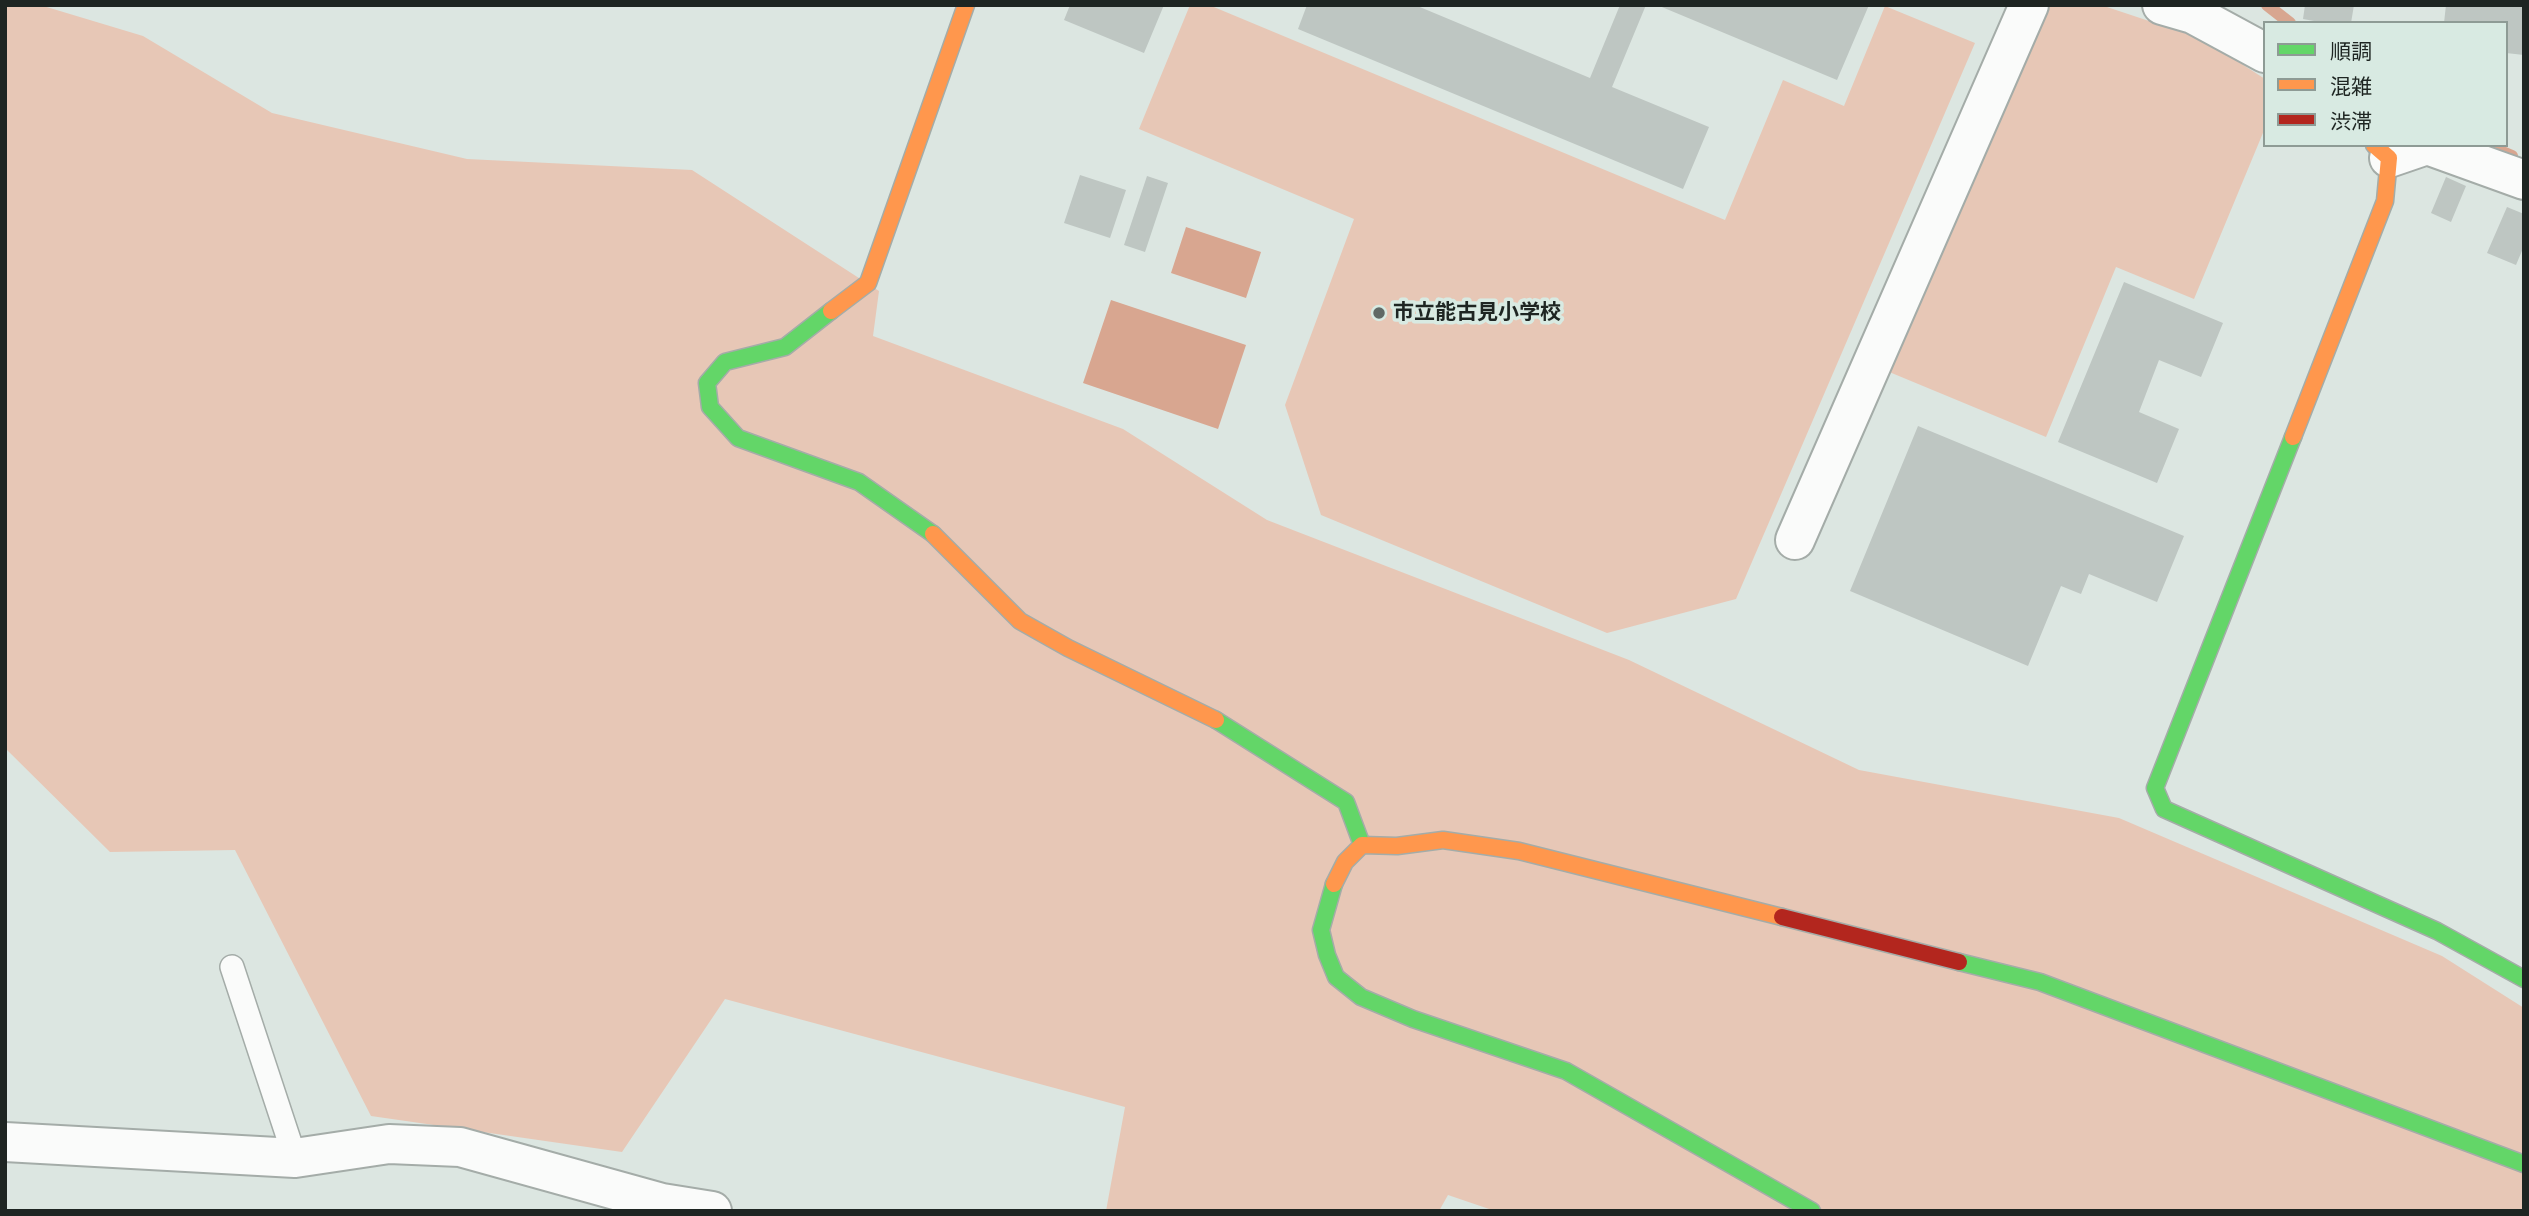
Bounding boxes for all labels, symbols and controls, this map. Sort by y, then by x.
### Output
legend [2263,21,2508,147]
text: 順調 [2330,37,2372,65]
text: 混雑 [2330,72,2372,100]
text: 渋滞 [2330,107,2372,135]
place label: 市立能古見小学校 [1393,300,1561,326]
marker: 市立能古見小学校 [1371,305,1387,321]

